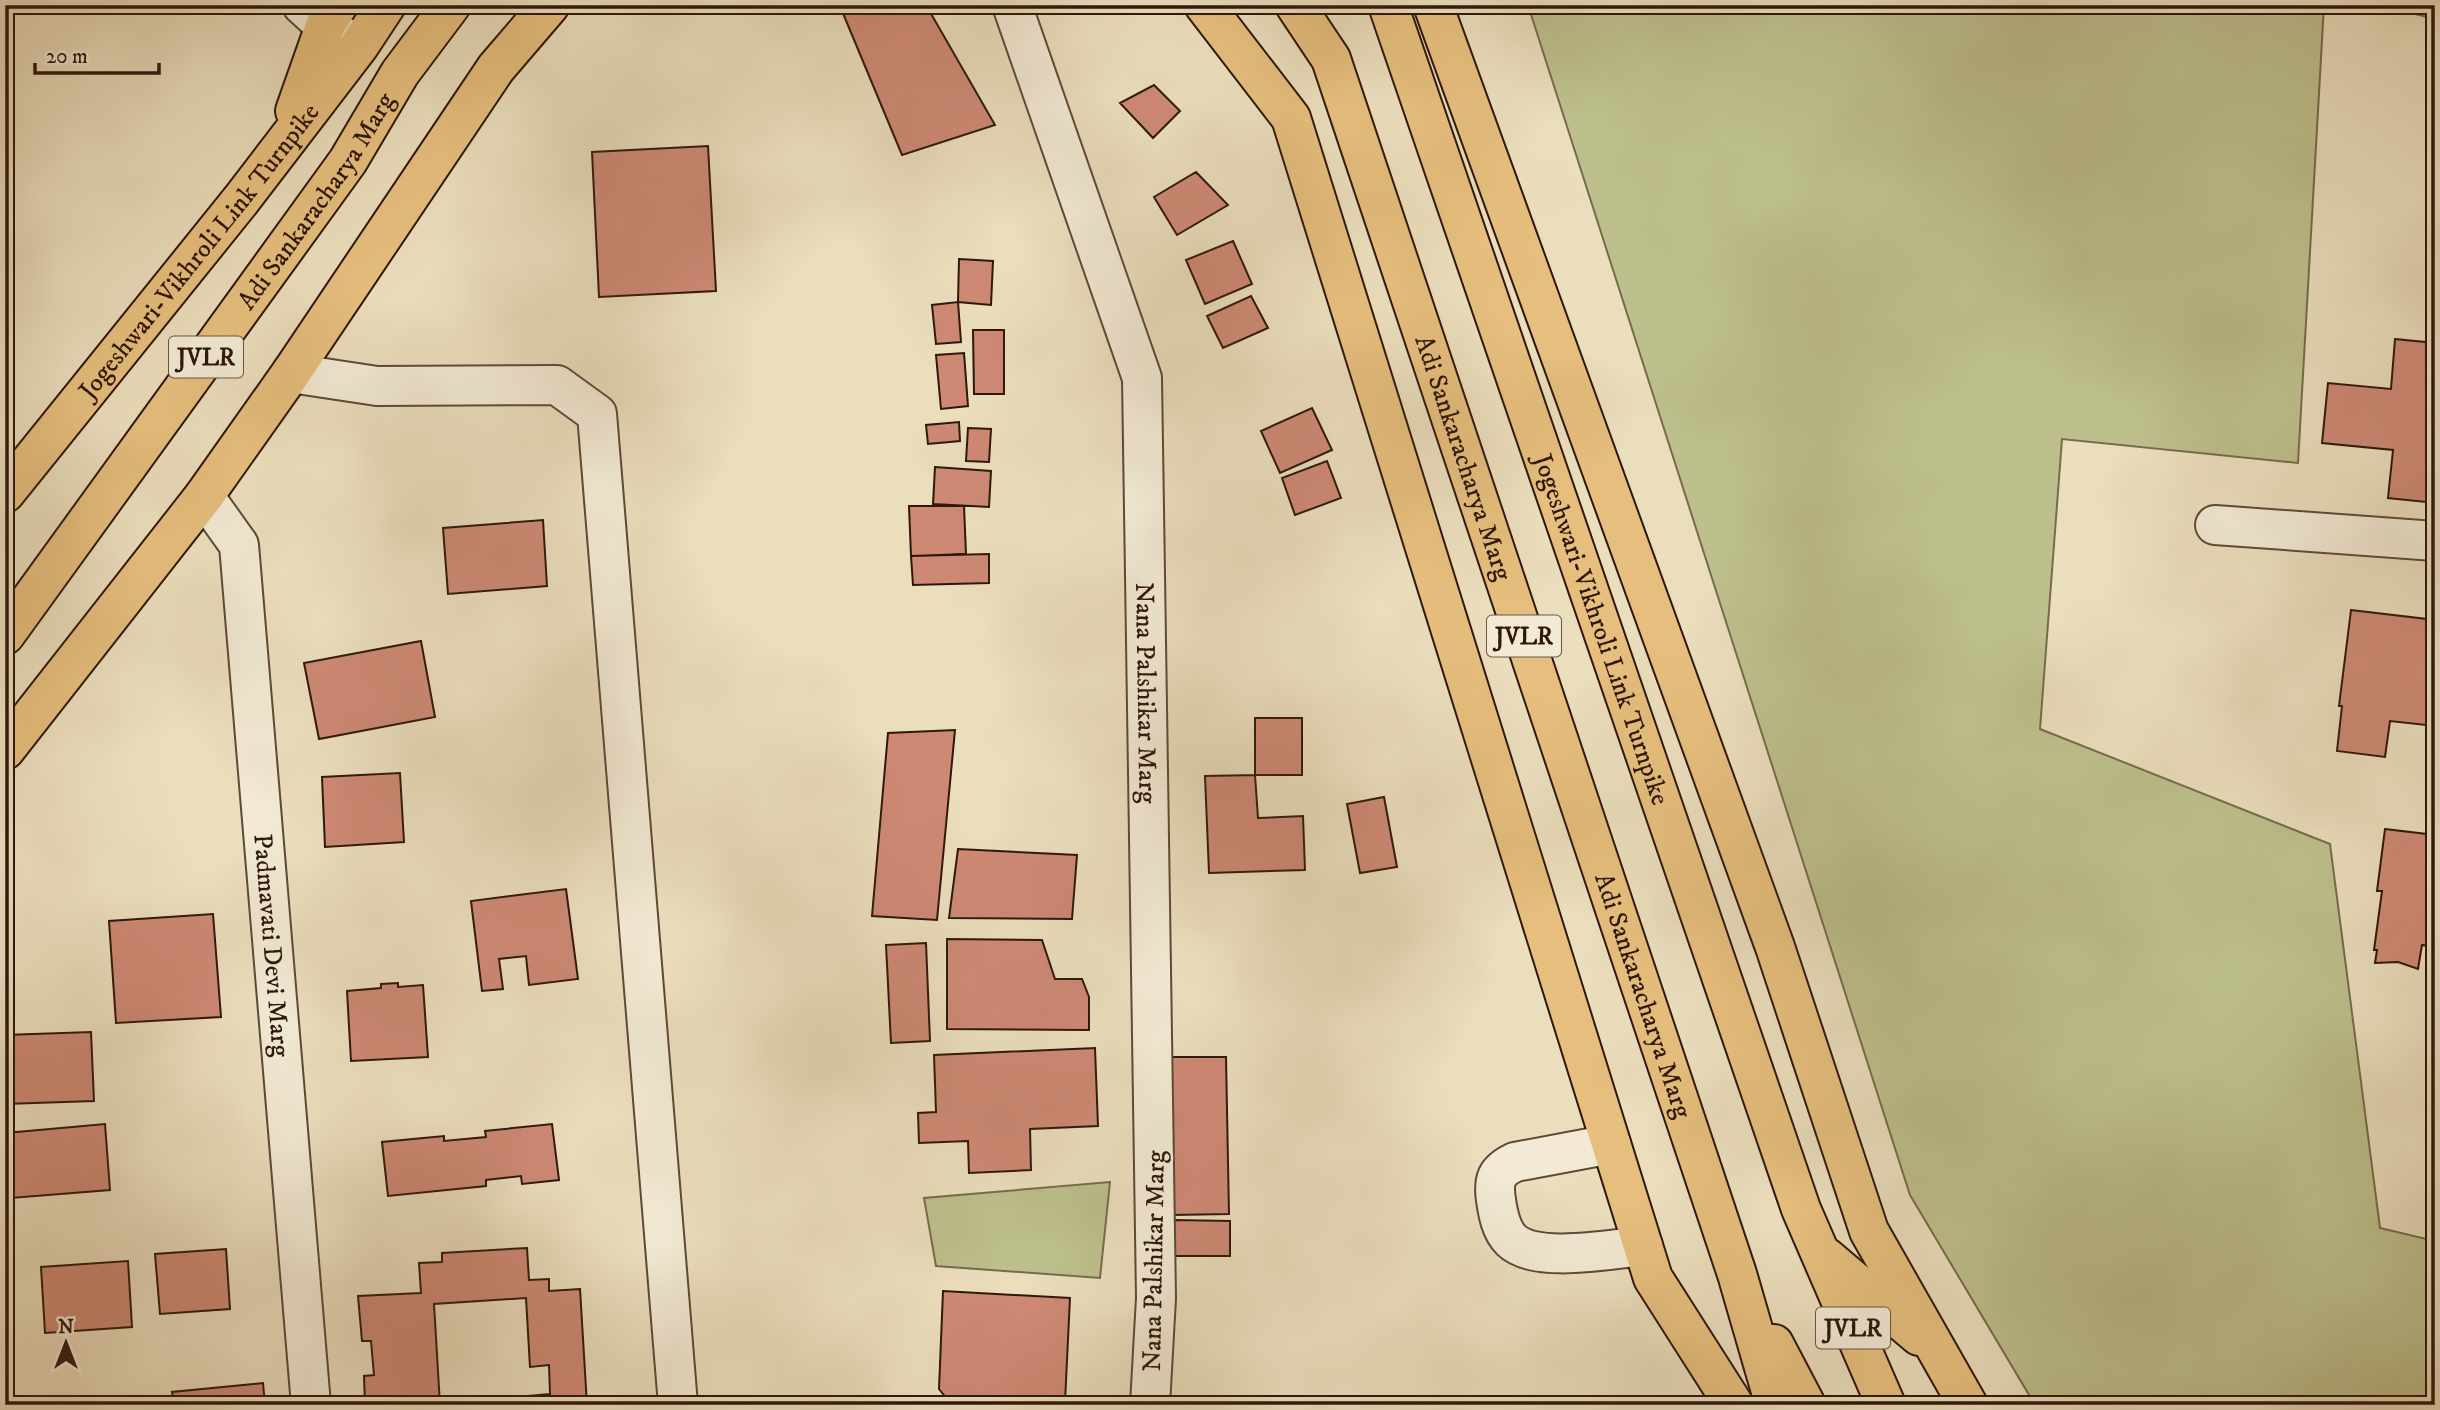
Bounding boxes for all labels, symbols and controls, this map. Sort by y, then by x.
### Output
scale bar [35,32,159,76]
text: 20 m [46,44,88,70]
street label: Adi Sankaracharya Marg [231,87,403,317]
street label: Jogeshwari-Vikhroli Link Turnpike [71,97,327,408]
street label: Adi Sankaracharya Marg [1406,331,1519,585]
road number: JVLR [169,336,243,378]
street label: Jogeshwari-Vikhroli Link Turnpike [1525,448,1676,810]
street label: Nana Palshikar Marg [1127,582,1163,804]
road number: JVLR [1487,616,1561,656]
street label: Padmavati Devi Marg [245,833,297,1059]
street label: Adi Sankaracharya Marg [1586,869,1699,1123]
street label: Nana Palshikar Marg [1136,1150,1173,1372]
north arrow [32,1308,102,1378]
road number: JVLR [1816,1308,1890,1348]
text: N [58,1316,74,1339]

